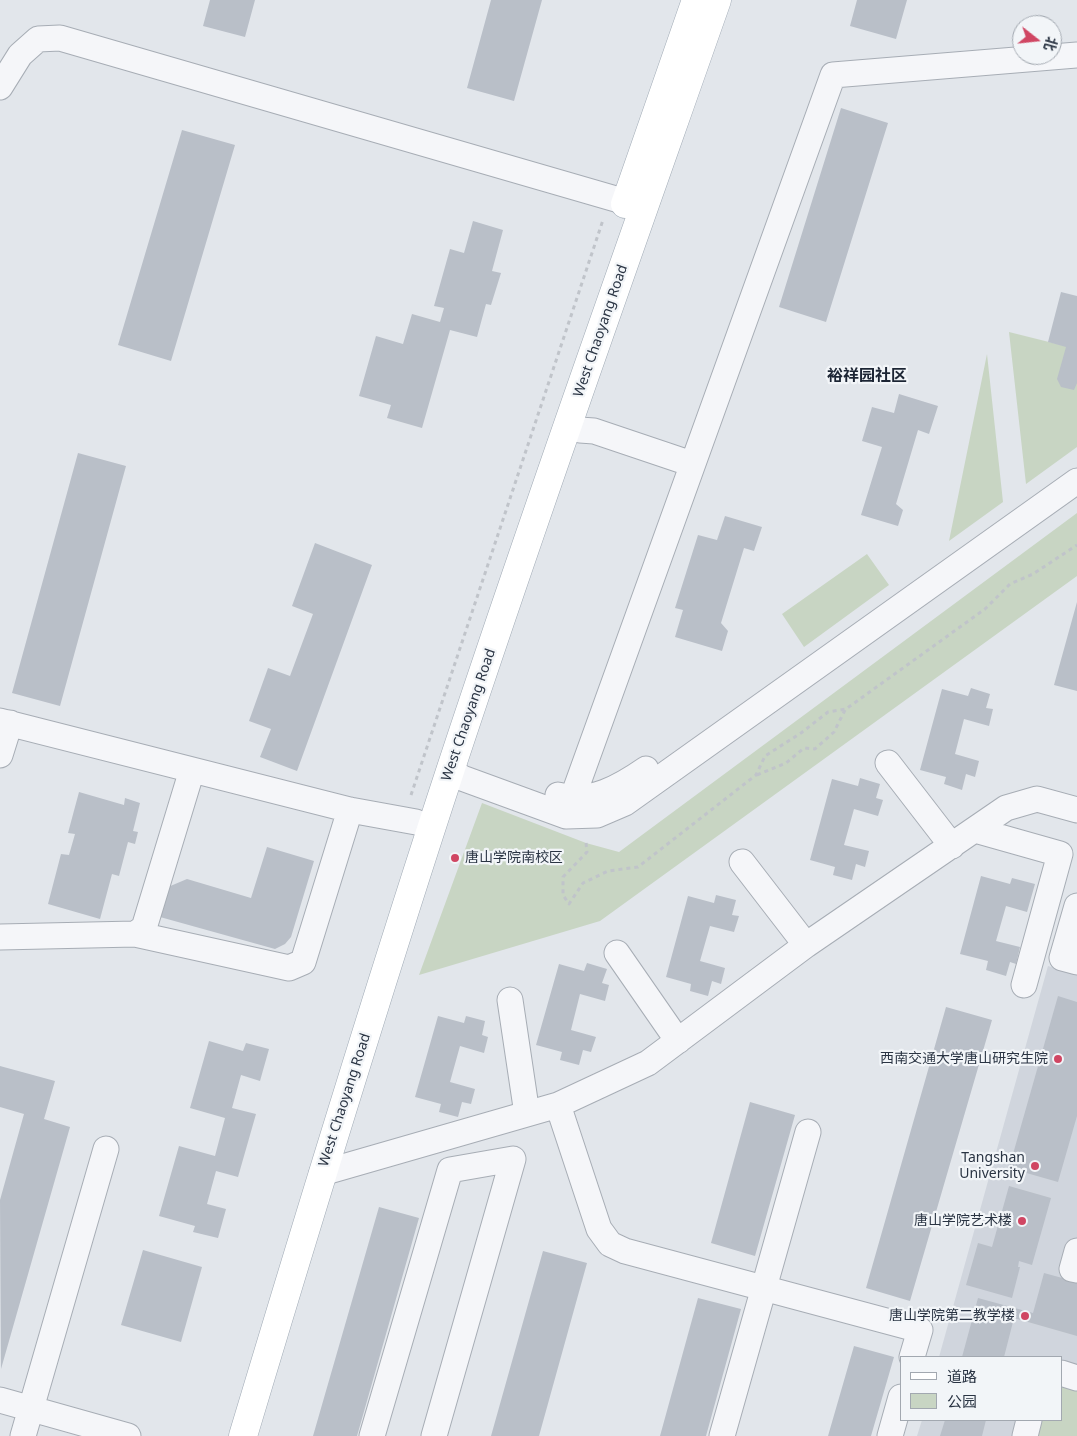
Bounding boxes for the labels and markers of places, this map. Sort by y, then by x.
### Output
place label: 唐山学院南校区 [465,850,563,866]
marker: 唐山学院南校区 [449,852,461,864]
place label: 西南交通大学唐山研究生院 [880,1051,1048,1067]
marker: 西南交通大学唐山研究生院 [1052,1053,1064,1065]
place label: Tangshan University [959,1150,1025,1182]
marker: Tangshan University [1029,1160,1041,1172]
place label: 唐山学院艺术楼 [914,1213,1012,1229]
marker: 唐山学院艺术楼 [1016,1215,1028,1227]
place label: 唐山学院第二教学楼 [889,1308,1015,1324]
marker: 唐山学院第二教学楼 [1019,1310,1031,1322]

